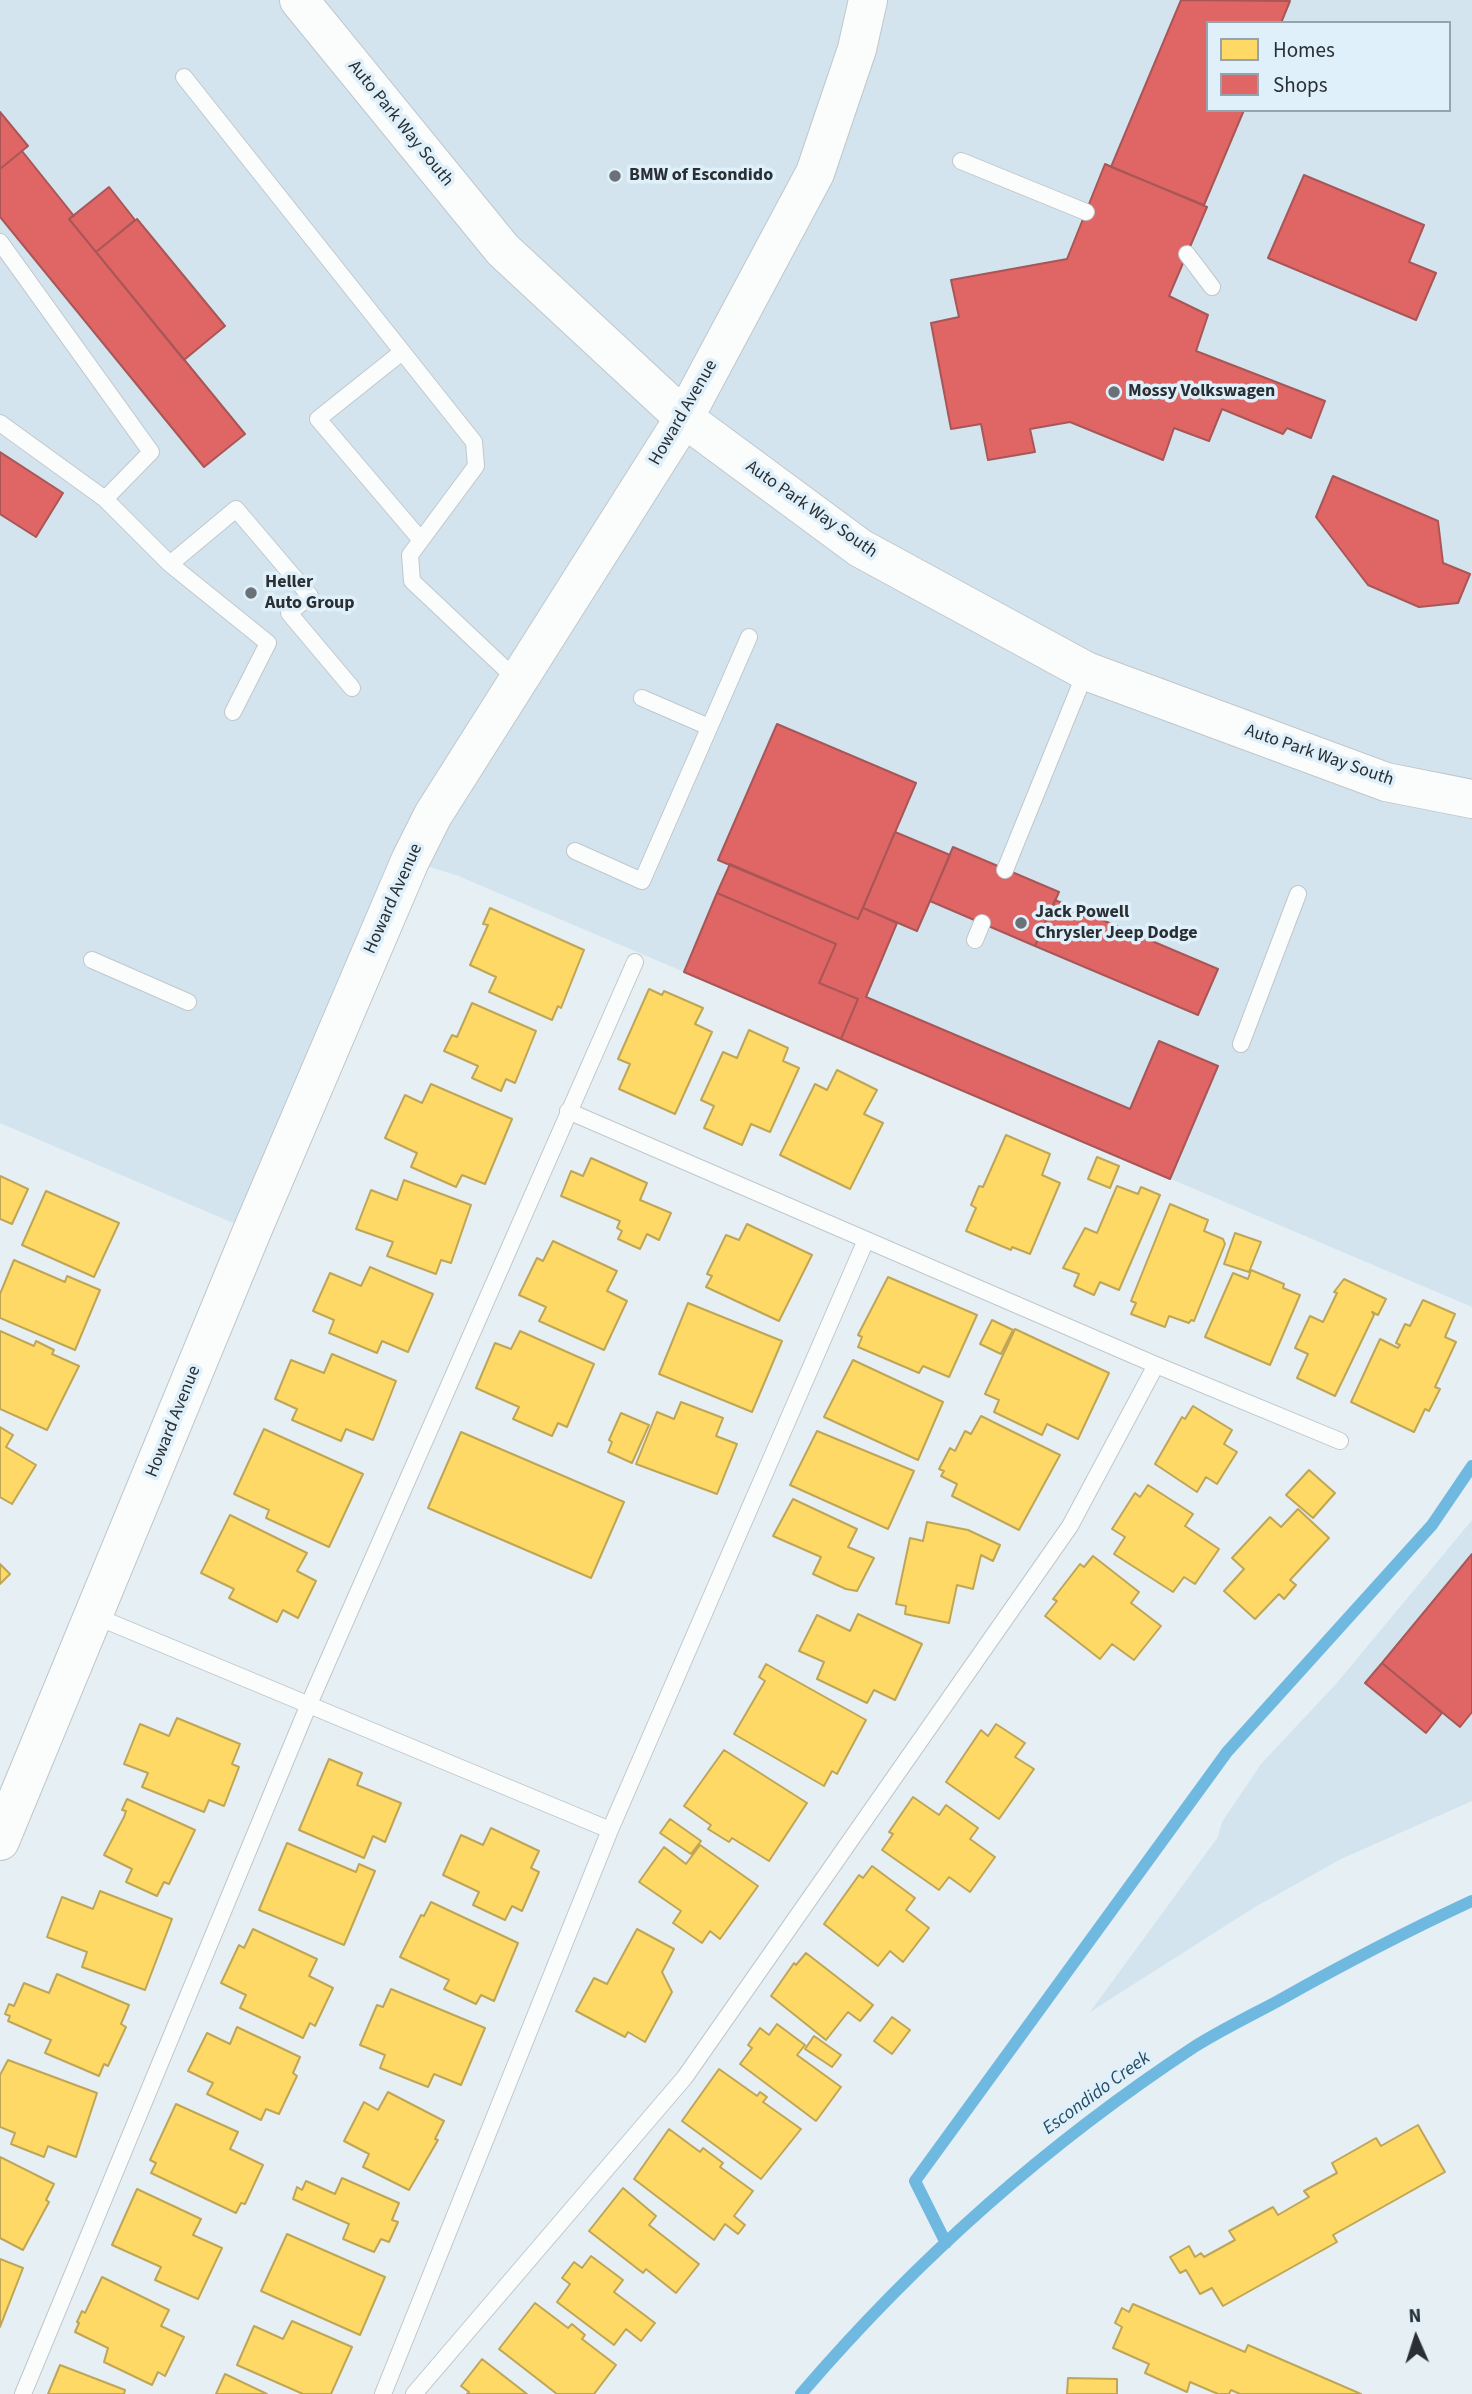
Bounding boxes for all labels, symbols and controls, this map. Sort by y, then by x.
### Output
legend [1206,21,1451,112]
text: Homes [1273,35,1335,65]
street label: Auto Park Way South [343,57,457,191]
text: Shops [1273,70,1327,100]
place label: BMW of Escondido [629,165,773,187]
marker: BMW of Escondido [607,168,623,184]
street label: Howard Avenue [645,356,723,470]
place label: Mossy Volkswagen [1128,381,1275,403]
marker: Mossy Volkswagen [1106,384,1122,400]
street label: Auto Park Way South [741,456,881,564]
place label: Heller Auto Group [265,572,355,614]
marker: Heller Auto Group [243,585,259,601]
street label: Auto Park Way South [1242,720,1396,792]
street label: Howard Avenue [360,841,428,957]
place label: Jack Powell Chrysler Jeep Dodge [1035,902,1198,944]
marker: Jack Powell Chrysler Jeep Dodge [1013,915,1029,931]
street label: Howard Avenue [142,1363,206,1481]
water label: Escondido Creek [1039,2047,1155,2141]
north arrow [1381,2303,1451,2373]
text: N [1408,2303,1422,2330]

